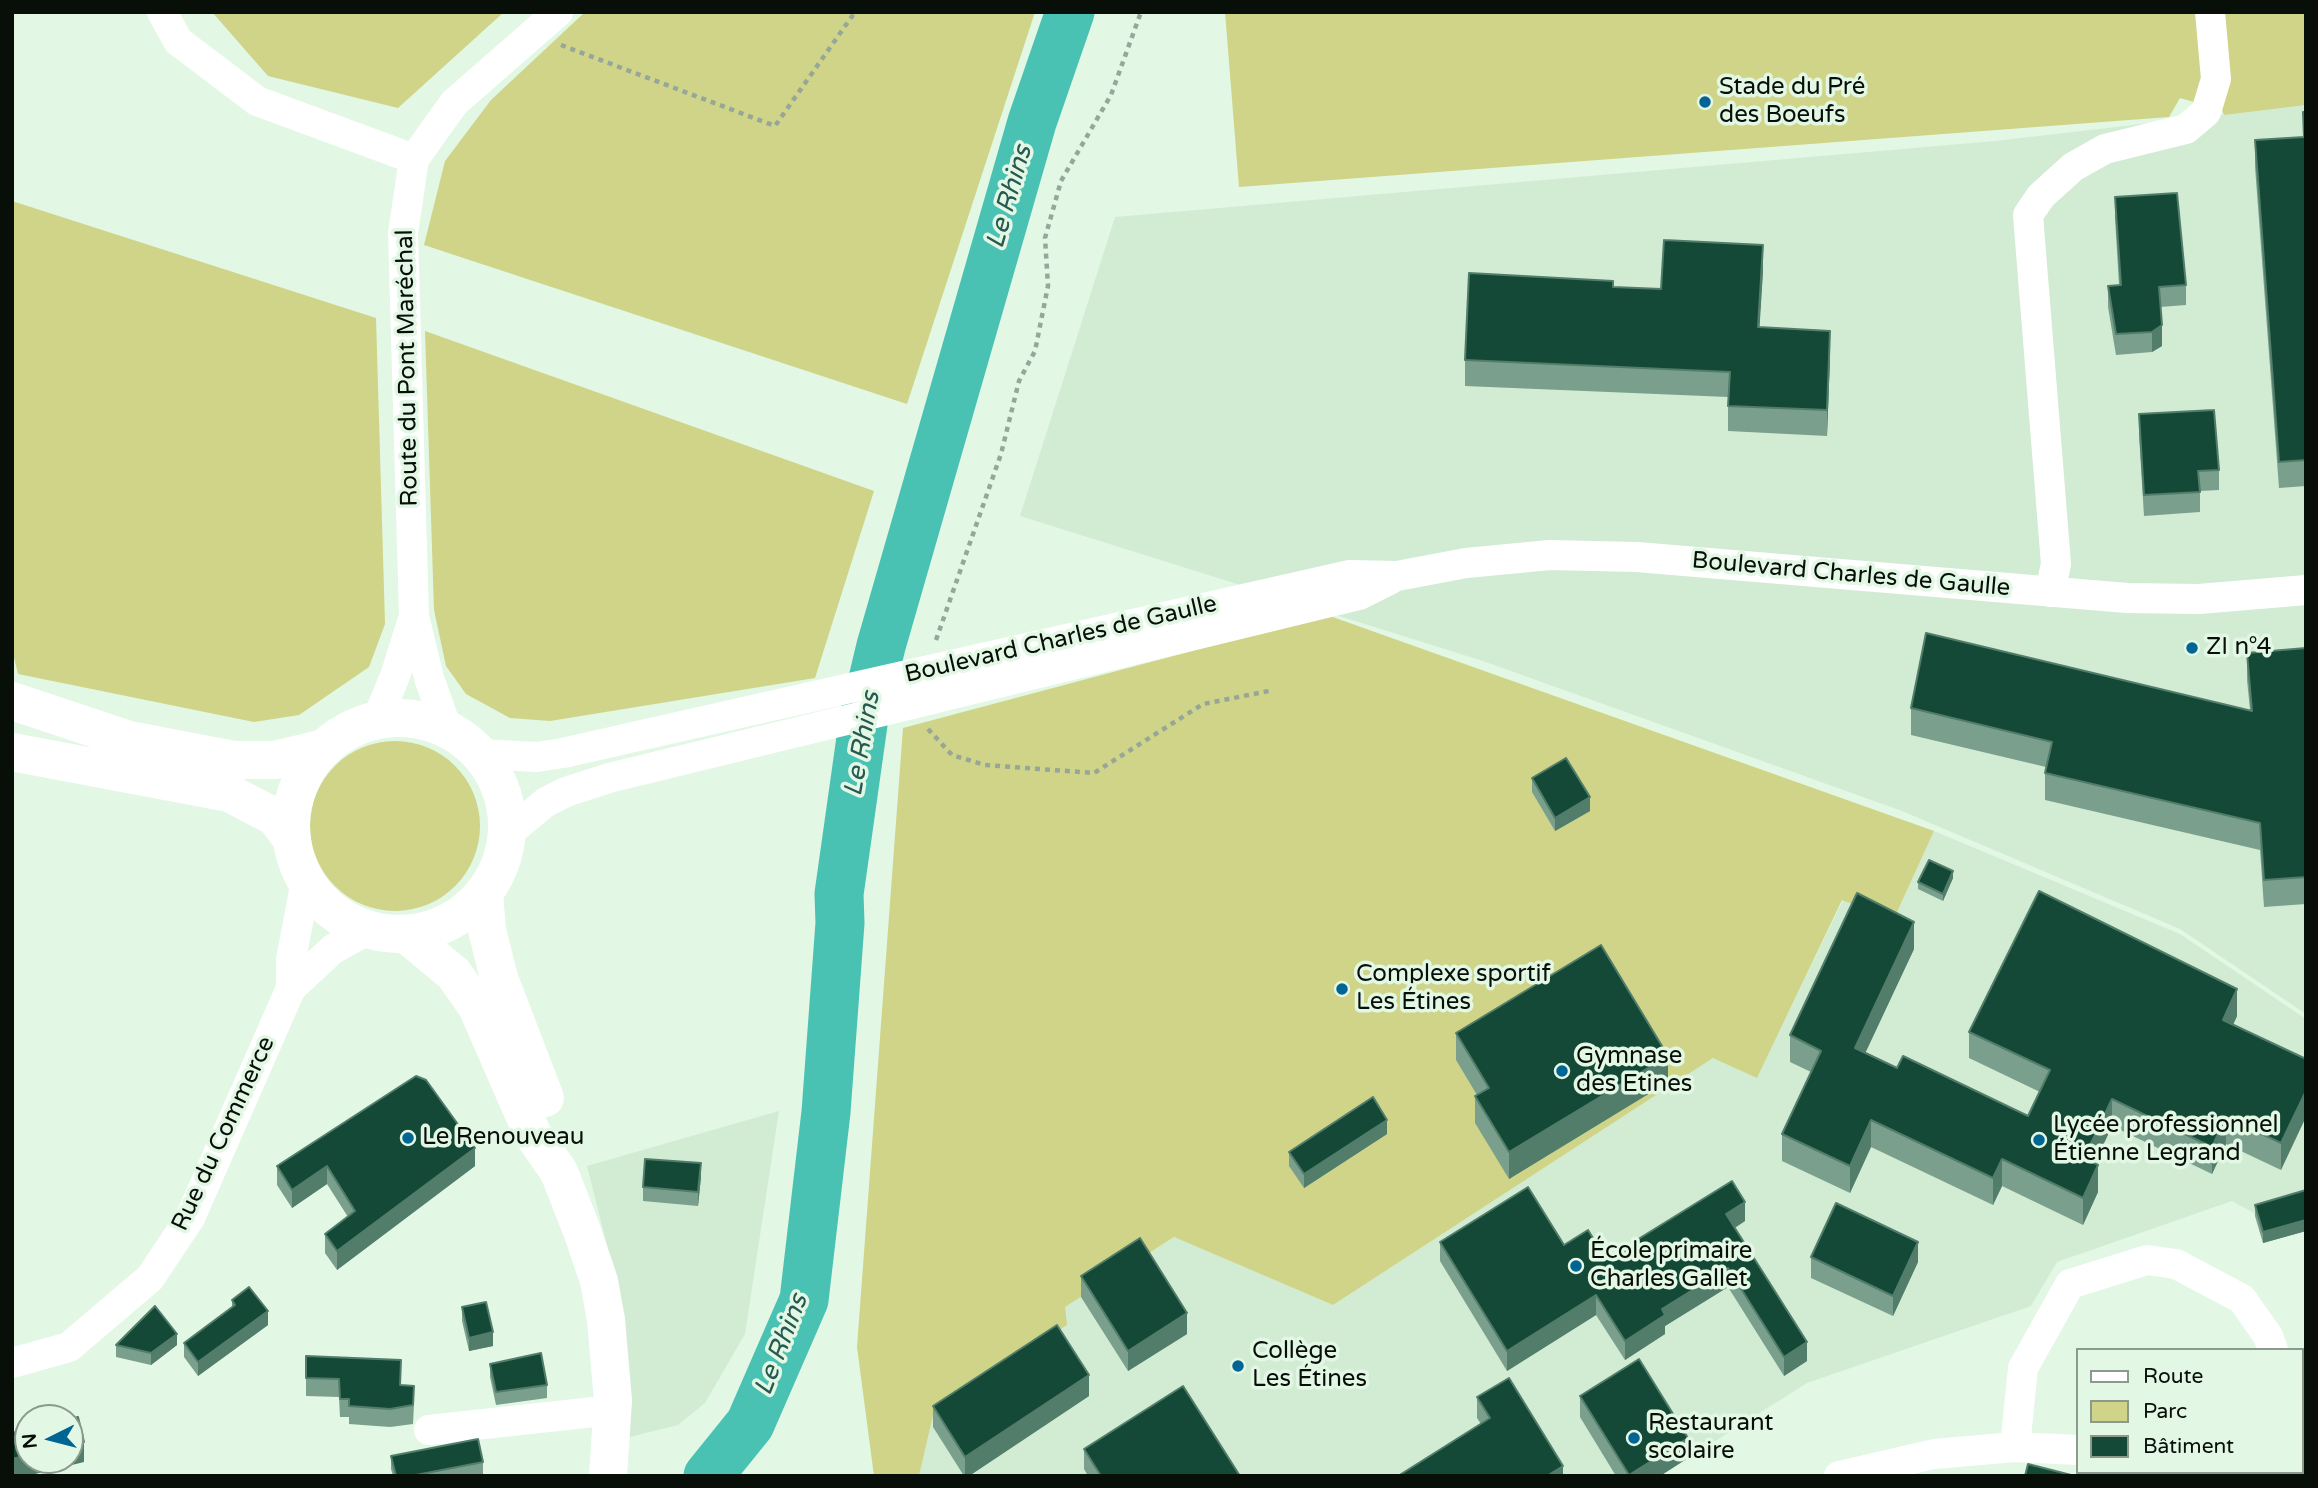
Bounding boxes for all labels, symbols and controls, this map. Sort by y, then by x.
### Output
place label: Stade du Pré des Boeufs [1719,74,1865,130]
marker: Stade du Pré des Boeufs [1697,94,1713,110]
water label: Le Rhins [980,142,1040,252]
street label: Route du Pont Maréchal [391,229,425,507]
street label: Boulevard Charles de Gaulle [1691,547,2011,603]
street label: Boulevard Charles de Gaulle [902,590,1220,690]
place label: ZI n°4 [2206,634,2272,662]
marker: ZI n°4 [2184,640,2200,656]
water label: Le Rhins [838,689,888,799]
place label: Complexe sportif Les Étines [1356,961,1551,1017]
marker: Complexe sportif Les Étines [1334,981,1350,997]
street label: Rue du Commerce [166,1032,282,1236]
place label: Gymnase des Etines [1576,1043,1692,1099]
marker: Gymnase des Etines [1554,1063,1570,1079]
place label: Lycée professionnel Étienne Legrand [2053,1112,2279,1168]
place label: Le Renouveau [422,1124,584,1152]
marker: Le Renouveau [400,1130,416,1146]
marker: Lycée professionnel Étienne Legrand [2031,1132,2047,1148]
place label: École primaire Charles Gallet [1590,1238,1752,1294]
marker: École primaire Charles Gallet [1568,1258,1584,1274]
water label: Le Rhins [749,1290,815,1400]
place label: Collège Les Étines [1252,1338,1367,1394]
legend [2076,1348,2304,1474]
marker: Collège Les Étines [1230,1358,1246,1374]
text: Route [2143,1364,2203,1389]
text: Parc [2143,1399,2187,1424]
north arrow [14,1404,84,1474]
place label: Restaurant scolaire [1648,1410,1773,1466]
marker: Restaurant scolaire [1626,1430,1642,1446]
text: N [18,1432,42,1450]
text: Bâtiment [2143,1434,2234,1459]

